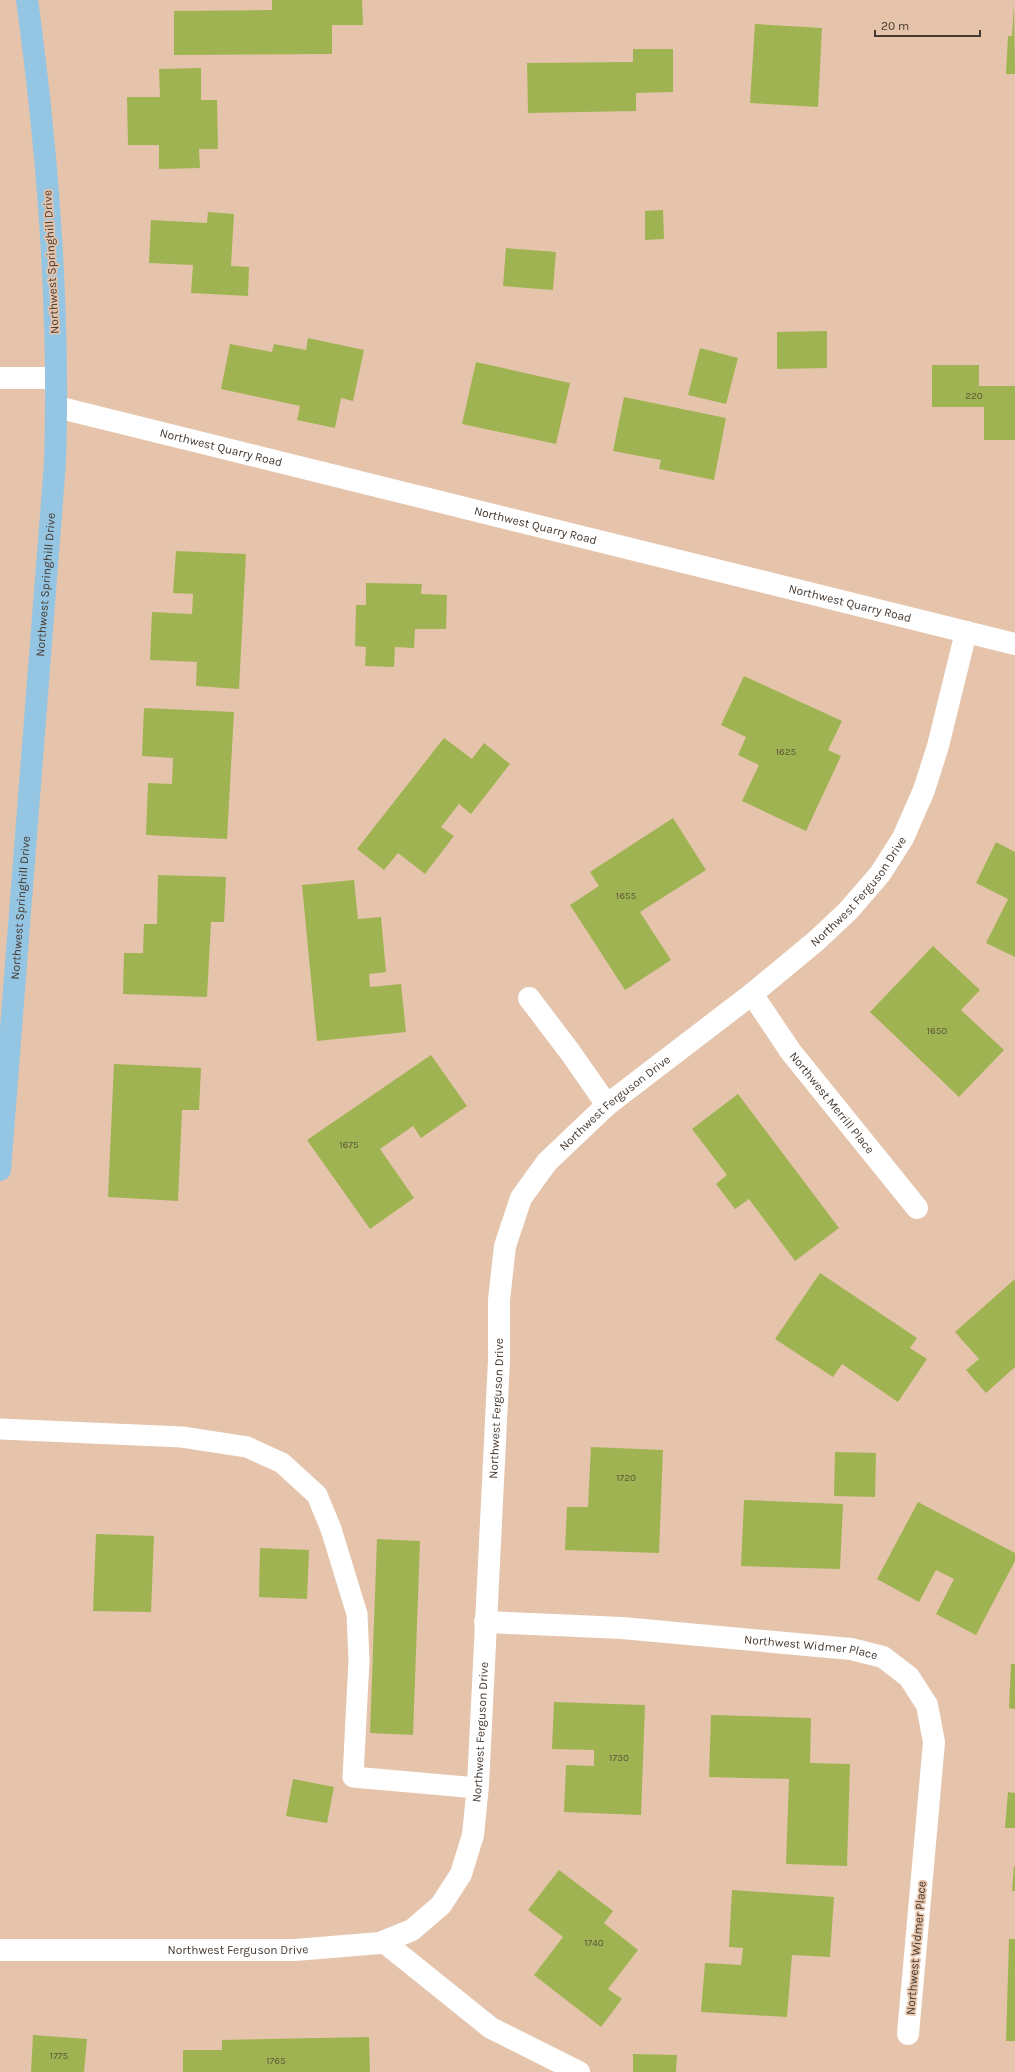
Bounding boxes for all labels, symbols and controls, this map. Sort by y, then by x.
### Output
scale bar [875,12,980,38]
text: 20 m [881,19,909,33]
street label: Northwest Springhill Drive [40,190,62,334]
house number: 220 [965,390,983,402]
street label: Northwest Quarry Road [158,426,284,470]
street label: Northwest Quarry Road [473,503,598,547]
street label: Northwest Springhill Drive [33,512,58,657]
street label: Northwest Quarry Road [787,581,913,625]
house number: 1625 [776,746,797,758]
street label: Northwest Ferguson Drive [808,834,909,949]
street label: Northwest Springhill Drive [8,835,33,980]
house number: 1655 [616,890,637,902]
house number: 1650 [927,1025,947,1037]
street label: Northwest Merrill Place [787,1049,877,1156]
street label: Northwest Ferguson Drive [556,1052,673,1154]
house number: 1675 [339,1139,359,1151]
street label: Northwest Ferguson Drive [486,1338,506,1479]
house number: 1720 [616,1472,636,1484]
street label: Northwest Widmer Place [743,1632,879,1662]
street label: Northwest Ferguson Drive [469,1661,491,1803]
house number: 1730 [609,1752,629,1764]
street label: Northwest Widmer Place [903,1880,929,2016]
house number: 1740 [584,1937,604,1949]
street label: Northwest Ferguson Drive [168,1942,309,1957]
house number: 1775 [50,2050,69,2062]
house number: 1765 [266,2055,286,2067]

